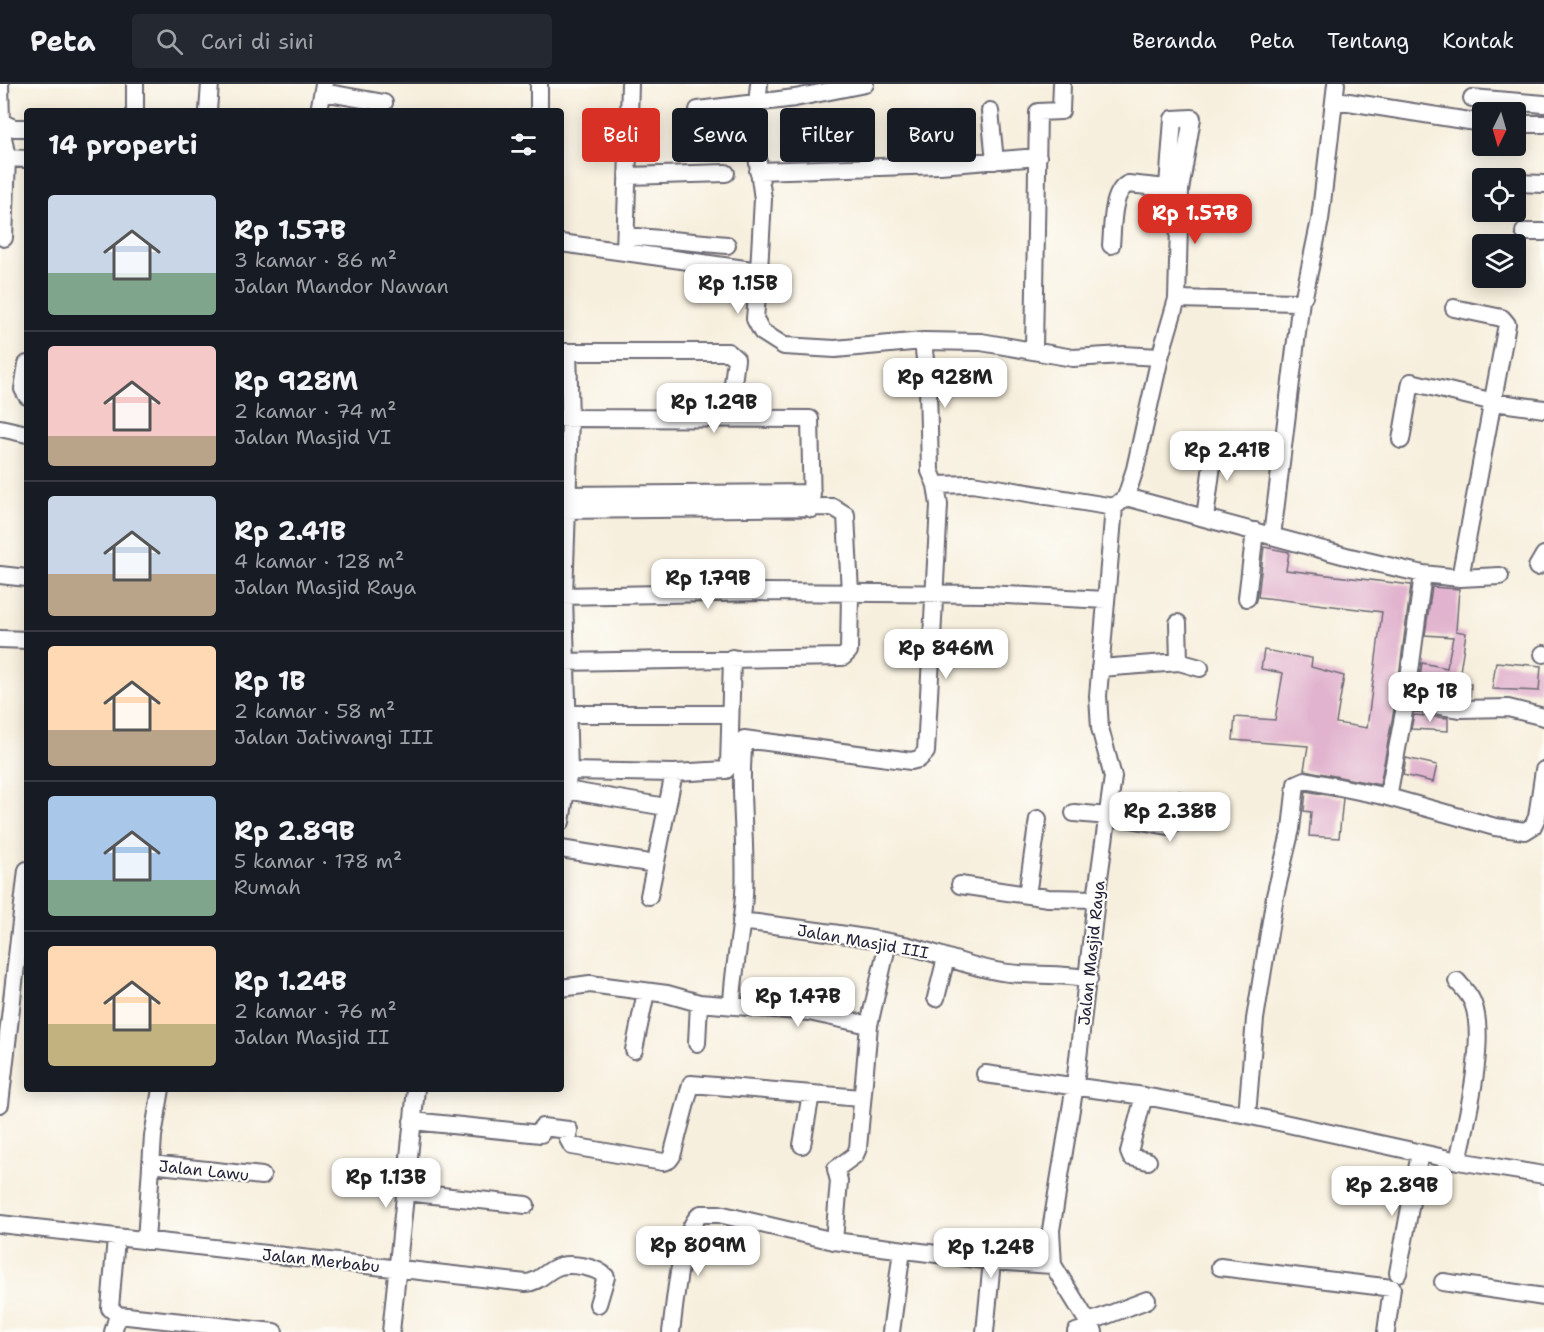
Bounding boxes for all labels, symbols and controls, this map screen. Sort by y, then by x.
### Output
search box [132,14,552,68]
text: Peta [30,22,96,60]
icon: search [153,25,186,58]
text: Cari di sini [201,27,314,56]
text: Beranda [1132,27,1217,55]
text: Peta [1250,27,1294,55]
text: Tentang [1327,27,1409,55]
text: Kontak [1442,27,1514,55]
north arrow [1472,102,1526,156]
map controls [1472,102,1526,288]
chip: Beli [582,108,660,162]
chip: Sewa [672,108,768,162]
chip: Filter [780,108,875,162]
chip: Baru [887,108,976,162]
text: 14 properti [48,127,198,162]
icon: filters [507,128,540,161]
button: locate [1472,168,1526,222]
pin: Rp 1.57B [1133,194,1257,245]
text: Rp 1.57B [1152,200,1238,226]
text: Rp 1.57B [234,212,346,247]
icon: home [96,219,168,291]
button: layers [1472,234,1526,288]
text: 3 kamar · 86 m² [234,247,397,273]
pin: Rp 1.15B [676,264,800,315]
text: Rp 1.15B [698,270,778,296]
text: Jalan Mandor Nawan [234,273,449,299]
pin: Rp 928M [890,358,1000,409]
text: Rp 928M [234,363,358,398]
text: Rp 928M [897,364,993,390]
icon: home [96,370,168,442]
pin: Rp 1.29B [652,383,776,434]
text: Rp 1.29B [671,389,757,415]
text: 2 kamar · 74 m² [234,398,397,424]
text: Jalan Masjid VI [234,424,391,450]
pin: Rp 2.41B [1165,431,1289,482]
text: Rp 2.41B [1184,437,1270,463]
text: Rp 2.41B [234,513,346,548]
icon: home [96,520,168,592]
text: 4 kamar · 128 m² [234,548,404,574]
pin: Rp 1.79B [646,559,770,610]
text: Rp 1.79B [665,565,751,591]
text: Jalan Masjid Raya [234,574,416,600]
pin: Rp 846M [891,629,1001,680]
text: Rp 846M [898,635,994,661]
text: Rp 1B [234,663,306,698]
icon: home [96,670,168,742]
pin: Rp 1B [1388,672,1472,723]
text: Rp 1B [1402,678,1458,704]
text: 2 kamar · 58 m² [234,698,395,724]
text: Jalan Jatiwangi III [234,724,433,750]
pin: Rp 2.38B [1108,792,1232,843]
text: Rp 2.38B [1123,798,1217,824]
text: Rp 2.89B [234,813,355,848]
icon: home [96,820,168,892]
text: 5 kamar · 178 m² [234,848,402,874]
text: Rumah [234,874,301,900]
street label: Jalan Masjid Raya [1073,879,1110,1027]
street label: Jalan Masjid III [796,920,930,963]
text: Rp 1.24B [234,963,347,998]
icon: home [96,970,168,1042]
pin: Rp 1.47B [736,977,860,1028]
text: Rp 1.47B [755,983,841,1009]
text: 2 kamar · 76 m² [234,998,397,1024]
text: Jalan Masjid II [234,1024,389,1050]
street label: Jalan Lawu [158,1155,250,1186]
pin: Rp 1.13B [324,1158,448,1209]
text: Rp 1.13B [346,1164,426,1190]
pin: Rp 2.89B [1330,1166,1454,1217]
text: Rp 2.89B [1345,1172,1439,1198]
pin: Rp 809M [643,1226,753,1277]
pin: Rp 1.24B [929,1228,1053,1279]
text: Rp 809M [650,1232,746,1258]
text: Rp 1.24B [948,1234,1034,1260]
street label: Jalan Merbabu [261,1244,381,1277]

